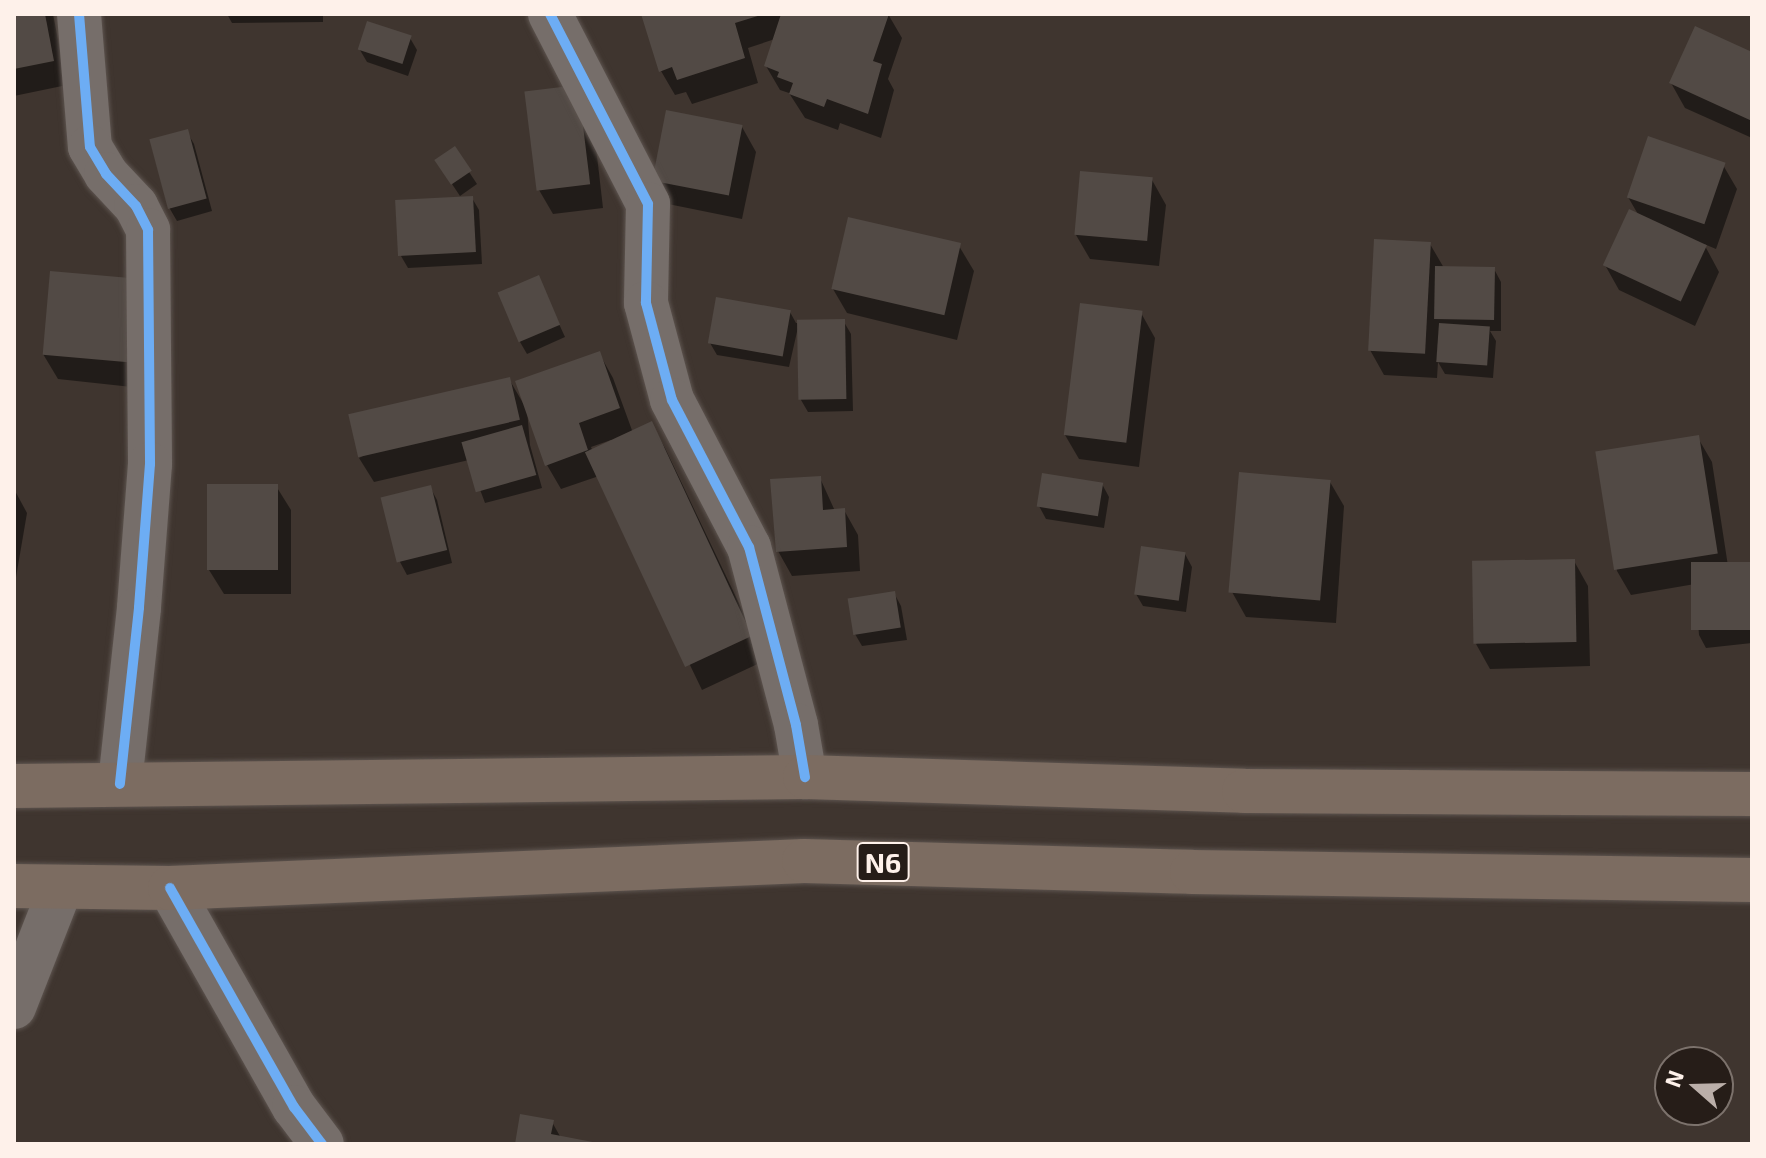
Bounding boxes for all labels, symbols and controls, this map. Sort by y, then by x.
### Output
road number: N6 [855,838,911,886]
north arrow [1654,1046,1734,1126]
text: N [1658,1067,1688,1090]

